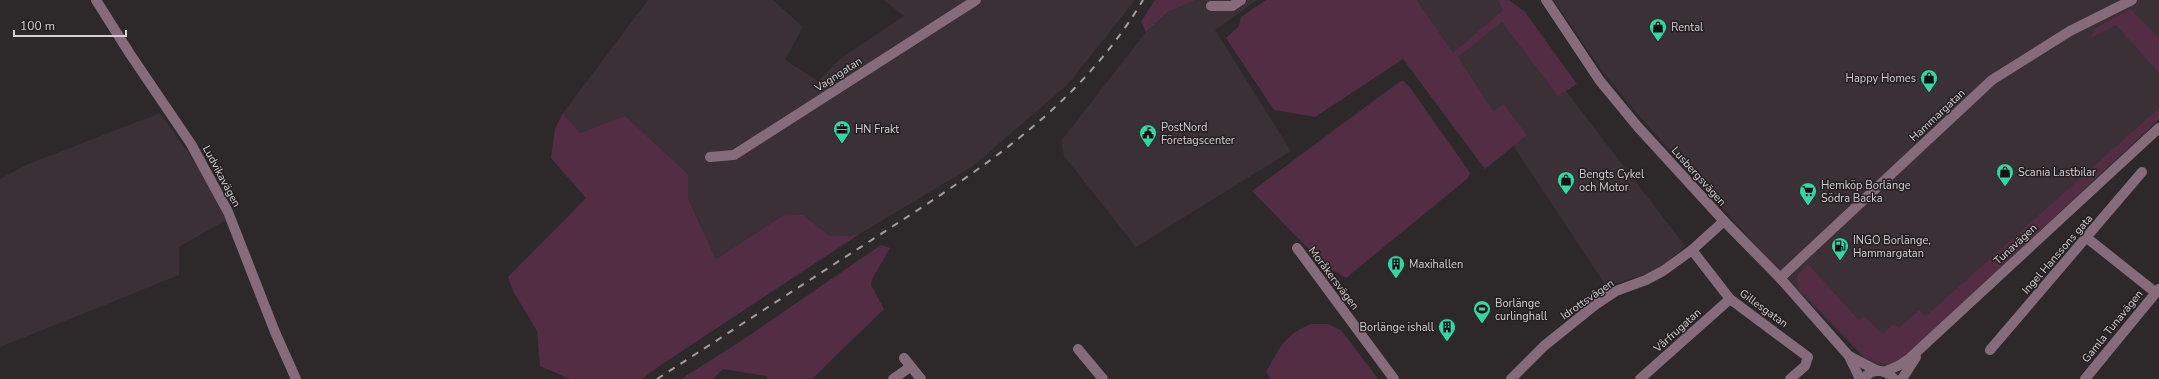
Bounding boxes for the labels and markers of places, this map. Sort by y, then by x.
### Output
shop icon: Rental [1648,17,1668,42]
place label: Rental [1671,20,1704,35]
shop icon: Happy Homes [1919,68,1939,93]
place label: Happy Homes [1846,71,1916,86]
office icon: HN Frakt [832,119,852,144]
place label: PostNord Företagscenter [1161,120,1235,148]
place label: HN Frakt [855,122,899,137]
public building icon: PostNord Företagscenter [1138,123,1158,148]
shop icon: Scania Lastbilar [1995,162,2015,187]
place label: Scania Lastbilar [2018,165,2096,180]
place label: Bengts Cykel och Motor [1579,167,1645,195]
shop icon: Bengts Cykel och Motor [1556,170,1576,195]
place label: Hemköp Borlänge Södra Backa [1821,178,1911,206]
supermarket icon: Hemköp Borlänge Södra Backa [1798,181,1818,206]
place label: INGO Borlänge, Hammargatan [1853,233,1931,261]
fuel station icon: INGO Borlänge, Hammargatan [1830,236,1850,261]
building icon: Maxihallen [1386,254,1406,279]
place label: Maxihallen [1409,257,1463,272]
place label: Borlänge curlinghall [1495,296,1548,324]
sports icon: Borlänge curlinghall [1472,299,1492,324]
building icon: Borlänge ishall [1437,317,1457,342]
place label: Borlänge ishall [1360,320,1435,335]

